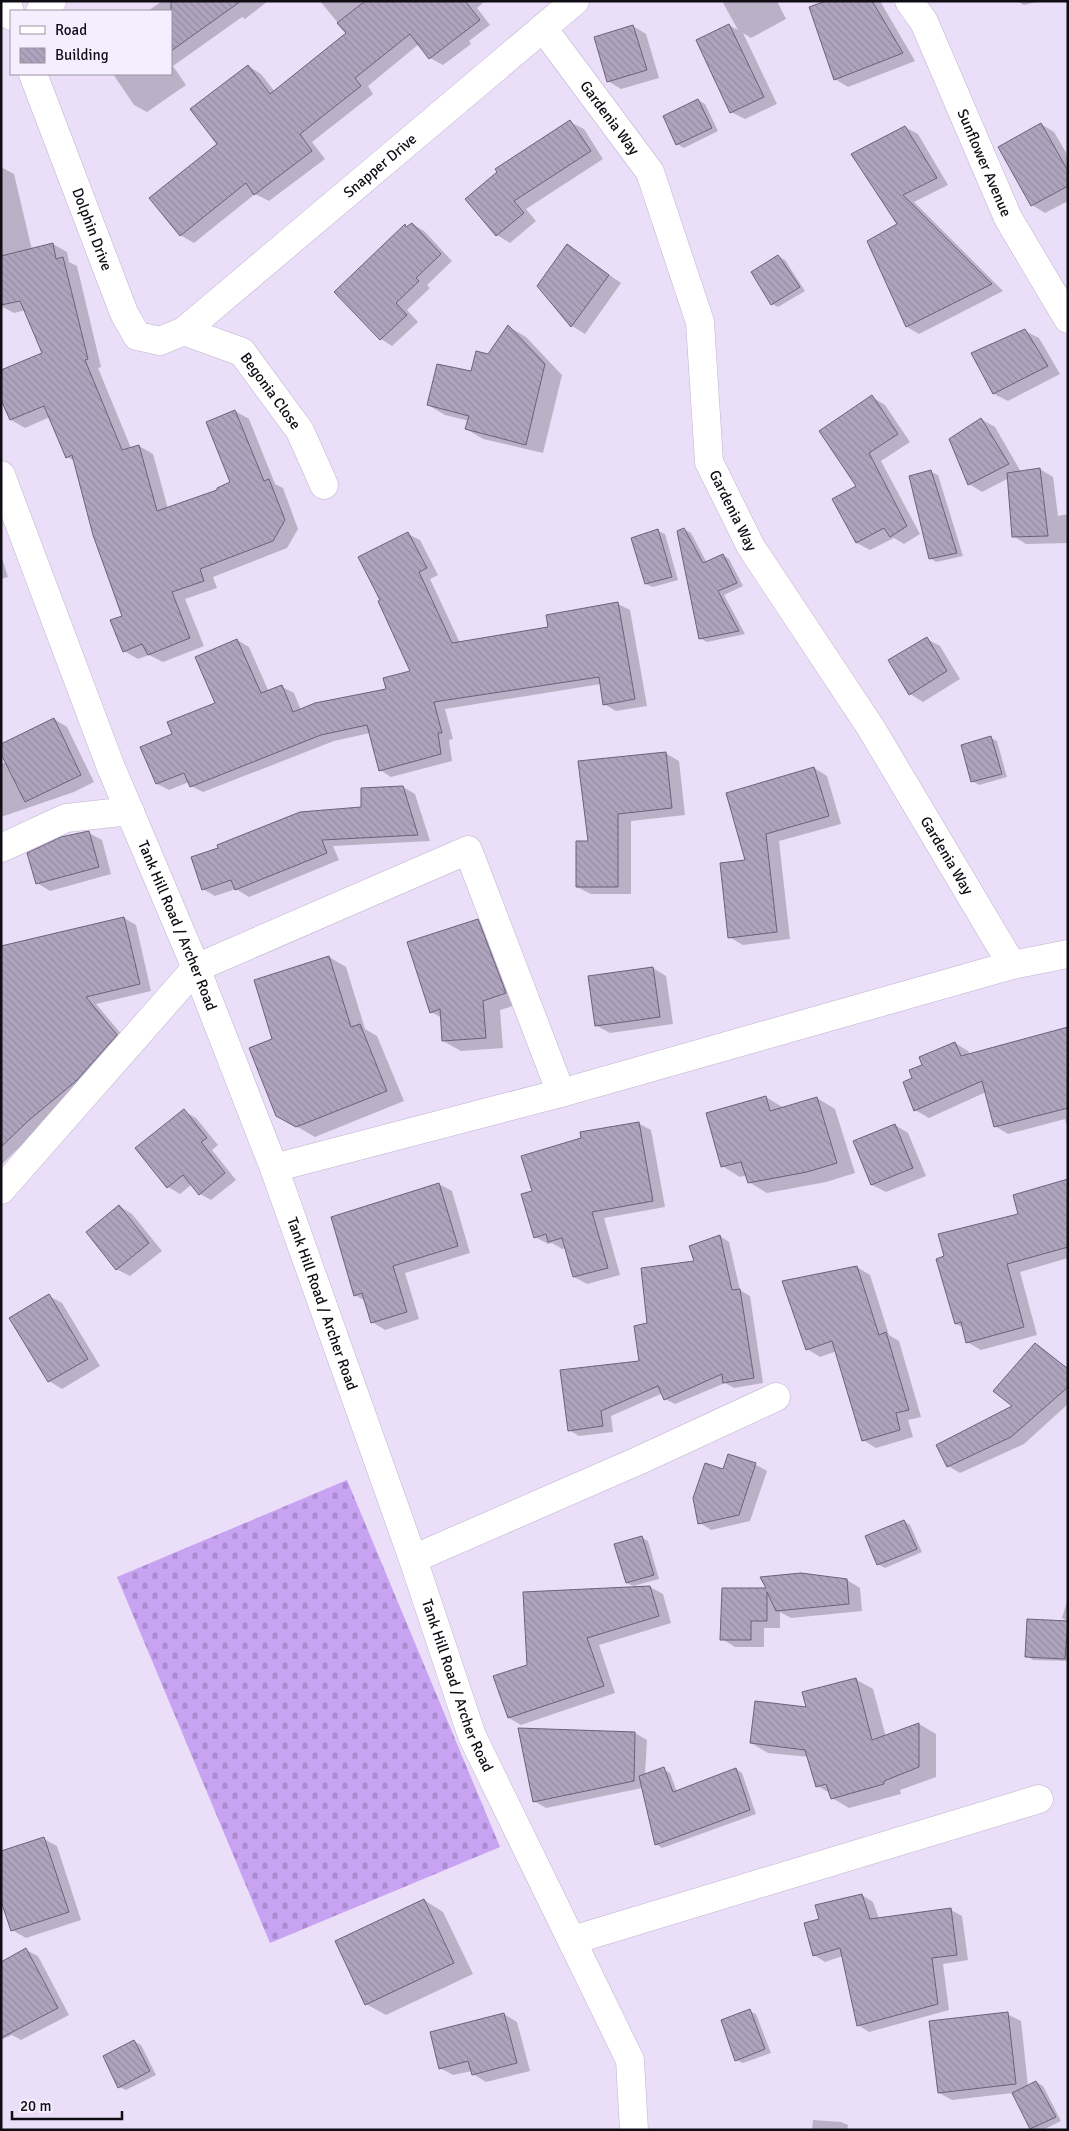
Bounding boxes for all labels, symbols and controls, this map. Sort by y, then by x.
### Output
legend [10,10,172,75]
text: Road [55,21,87,39]
text: Building [55,46,109,64]
street label: Gardenia Way [576,77,643,159]
street label: Sunflower Avenue [953,106,1015,219]
street label: Snapper Drive [340,130,420,202]
street label: Dolphin Drive [68,185,116,273]
street label: Begonia Close [236,349,305,433]
street label: Gardenia Way [705,467,761,554]
street label: Gardenia Way [917,813,977,898]
street label: Tank Hill Road / Archer Road [134,838,221,1013]
street label: Tank Hill Road / Archer Road [283,1215,361,1393]
street label: Tank Hill Road / Archer Road [418,1597,497,1775]
scale bar [12,2088,122,2120]
text: 20 m [20,2097,51,2115]

